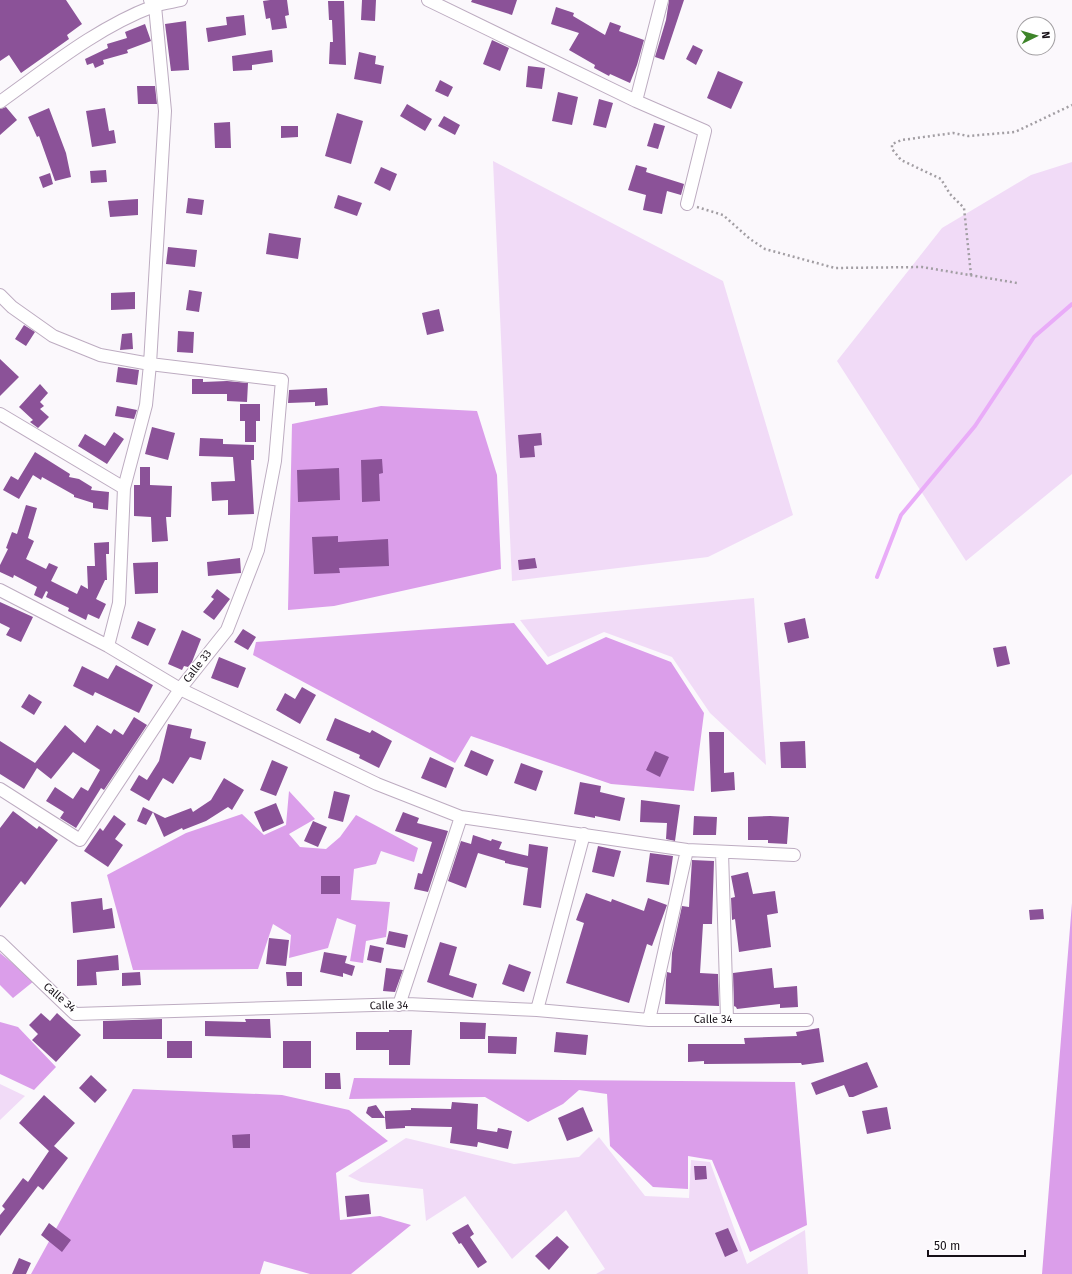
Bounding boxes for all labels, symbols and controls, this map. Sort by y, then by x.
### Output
north arrow [1016,16,1056,56]
text: N [1039,31,1052,39]
street label: Calle 33 [181,647,214,685]
street label: Calle 34 [41,980,79,1015]
street label: Calle 34 [370,999,409,1012]
street label: Calle 34 [694,1013,732,1026]
scale bar [928,1232,1025,1258]
text: 50 m [934,1239,960,1253]

